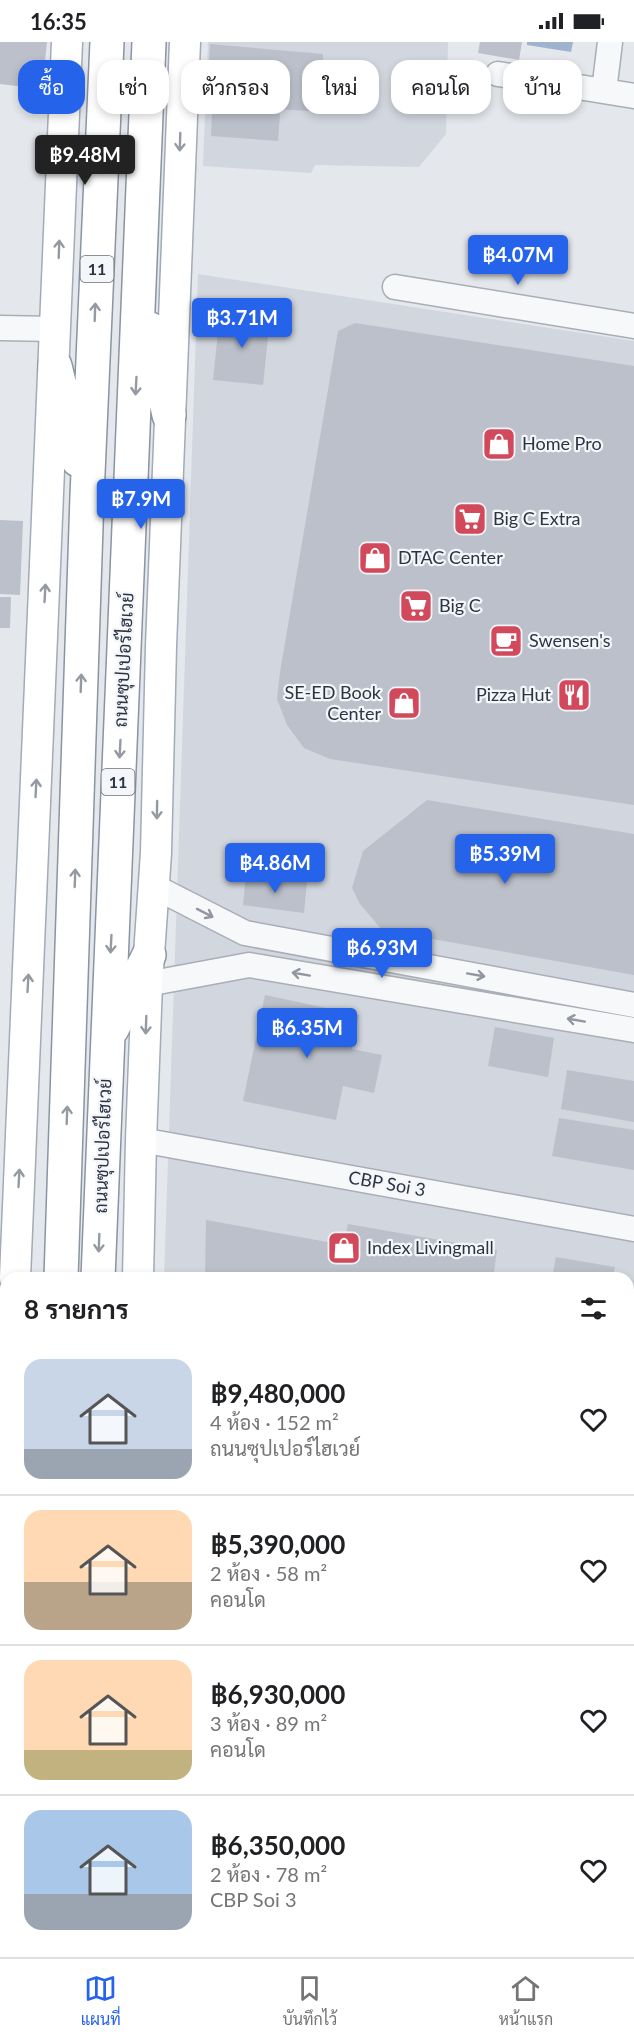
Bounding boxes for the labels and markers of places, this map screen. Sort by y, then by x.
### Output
pin: ฿9.48M [36,135,134,186]
pin: ฿4.07M [469,235,567,286]
pin: ฿3.71M [193,298,291,349]
shop icon: Home Pro [481,426,517,462]
place label: Home Pro [522,432,602,454]
pin: ฿7.9M [99,479,183,530]
supermarket icon: Big C Extra [452,501,488,537]
place label: Big C Extra [493,507,581,529]
shop icon: DTAC Center [357,540,393,576]
place label: DTAC Center [398,546,503,568]
supermarket icon: Big C [398,588,434,624]
place label: Big C [439,594,481,616]
cafe icon: Swensen's [488,623,524,659]
place label: Swensen's [529,629,611,651]
restaurant icon: Pizza Hut [556,677,592,713]
place label: SE-ED Book Center [284,681,382,724]
place label: Pizza Hut [476,683,552,705]
shop icon: SE-ED Book Center [386,685,422,721]
pin: ฿5.39M [456,834,554,885]
pin: ฿4.86M [226,843,324,894]
pin: ฿6.93M [333,928,431,979]
pin: ฿6.35M [258,1008,356,1059]
shop icon: Index Livingmall [326,1230,362,1266]
place label: Index Livingmall [367,1236,494,1258]

